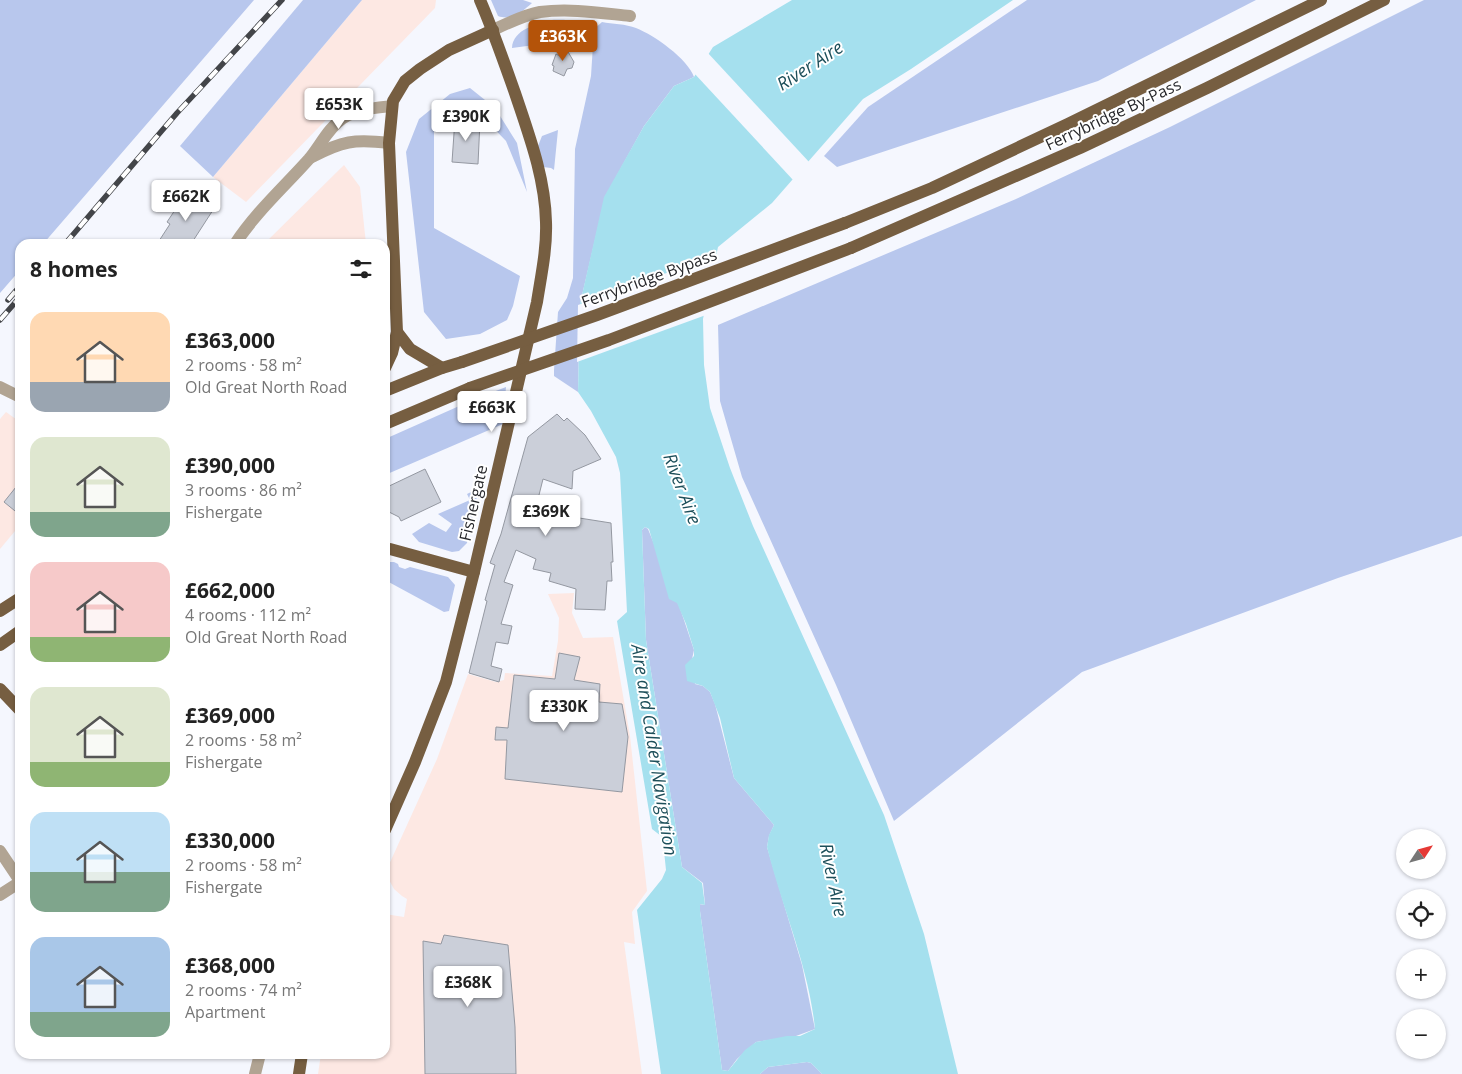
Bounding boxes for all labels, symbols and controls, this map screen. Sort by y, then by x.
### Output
pin: £363K [528,20,598,62]
text: £363K [539,25,587,47]
water label: River Aire [772,35,847,96]
street label: Ferrybridge By-Pass [1041,73,1185,155]
pin: £653K [304,88,374,130]
text: £653K [315,93,363,115]
pin: £390K [431,100,501,142]
text: £390K [442,105,490,127]
pin: £662K [151,180,221,222]
text: £662K [162,185,210,207]
street label: Ferrybridge Bypass [578,243,720,313]
text: 8 homes [30,255,118,283]
icon: filters [347,255,375,283]
text: £363,000 [185,326,275,354]
icon: home [70,332,130,392]
text: 2 rooms · 58 m² [185,354,302,376]
text: Old Great North Road [185,376,347,398]
pin: £663K [457,390,527,433]
text: £663K [468,396,516,418]
water label: River Aire [658,450,708,528]
text: £390,000 [185,451,275,479]
icon: home [70,457,130,517]
street label: Fishergate [454,463,492,543]
text: 3 rooms · 86 m² [185,479,302,501]
pin: £369K [511,494,581,537]
text: £369K [522,500,570,522]
text: Fishergate [185,501,263,523]
text: £662,000 [185,576,275,604]
icon: home [70,582,130,642]
text: 4 rooms · 112 m² [185,604,311,626]
text: Old Great North Road [185,626,347,648]
water label: Aire and Calder Navigation [626,640,684,857]
pin: £330K [529,690,599,732]
text: £330K [540,695,588,717]
text: £369,000 [185,701,275,729]
icon: home [70,707,130,767]
text: 2 rooms · 58 m² [185,729,302,751]
text: Fishergate [185,751,263,773]
text: £330,000 [185,826,275,854]
north arrow [1396,829,1446,879]
map controls [1396,829,1446,1059]
icon: home [70,832,130,892]
water label: River Aire [814,841,853,919]
text: 2 rooms · 58 m² [185,854,302,876]
text: Fishergate [185,876,263,898]
button: locate [1396,889,1446,939]
button: + [1396,949,1446,999]
text: £368,000 [185,951,275,979]
icon: home [70,957,130,1017]
pin: £368K [433,966,503,1008]
text: £368K [444,971,492,993]
text: 2 rooms · 74 m² [185,979,302,1001]
text: Apartment [185,1001,265,1023]
button: − [1396,1009,1446,1059]

